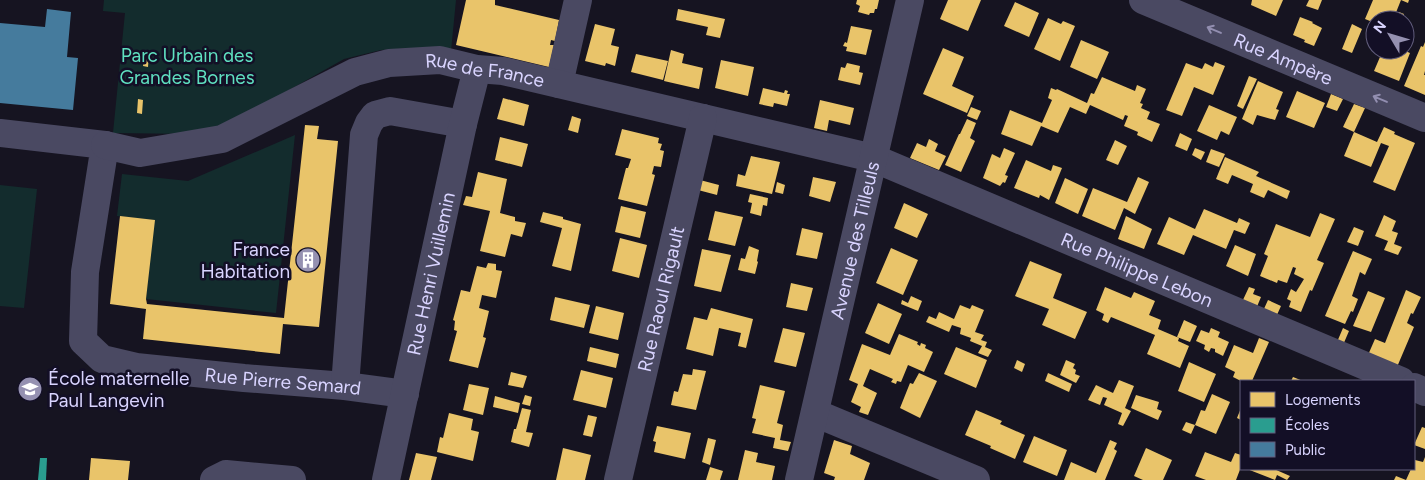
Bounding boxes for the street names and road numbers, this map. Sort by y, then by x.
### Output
street label: Rue Ampère [1230,28,1336,90]
street label: Rue de France [424,49,547,92]
street label: Avenue des Tilleuls [826,159,884,322]
street label: Rue Henri Vuillemin [402,190,460,358]
street label: Rue Raoul Rigault [633,224,689,374]
street label: Rue Philippe Lebon [1057,228,1216,312]
street label: Rue Pierre Semard [204,363,362,400]

